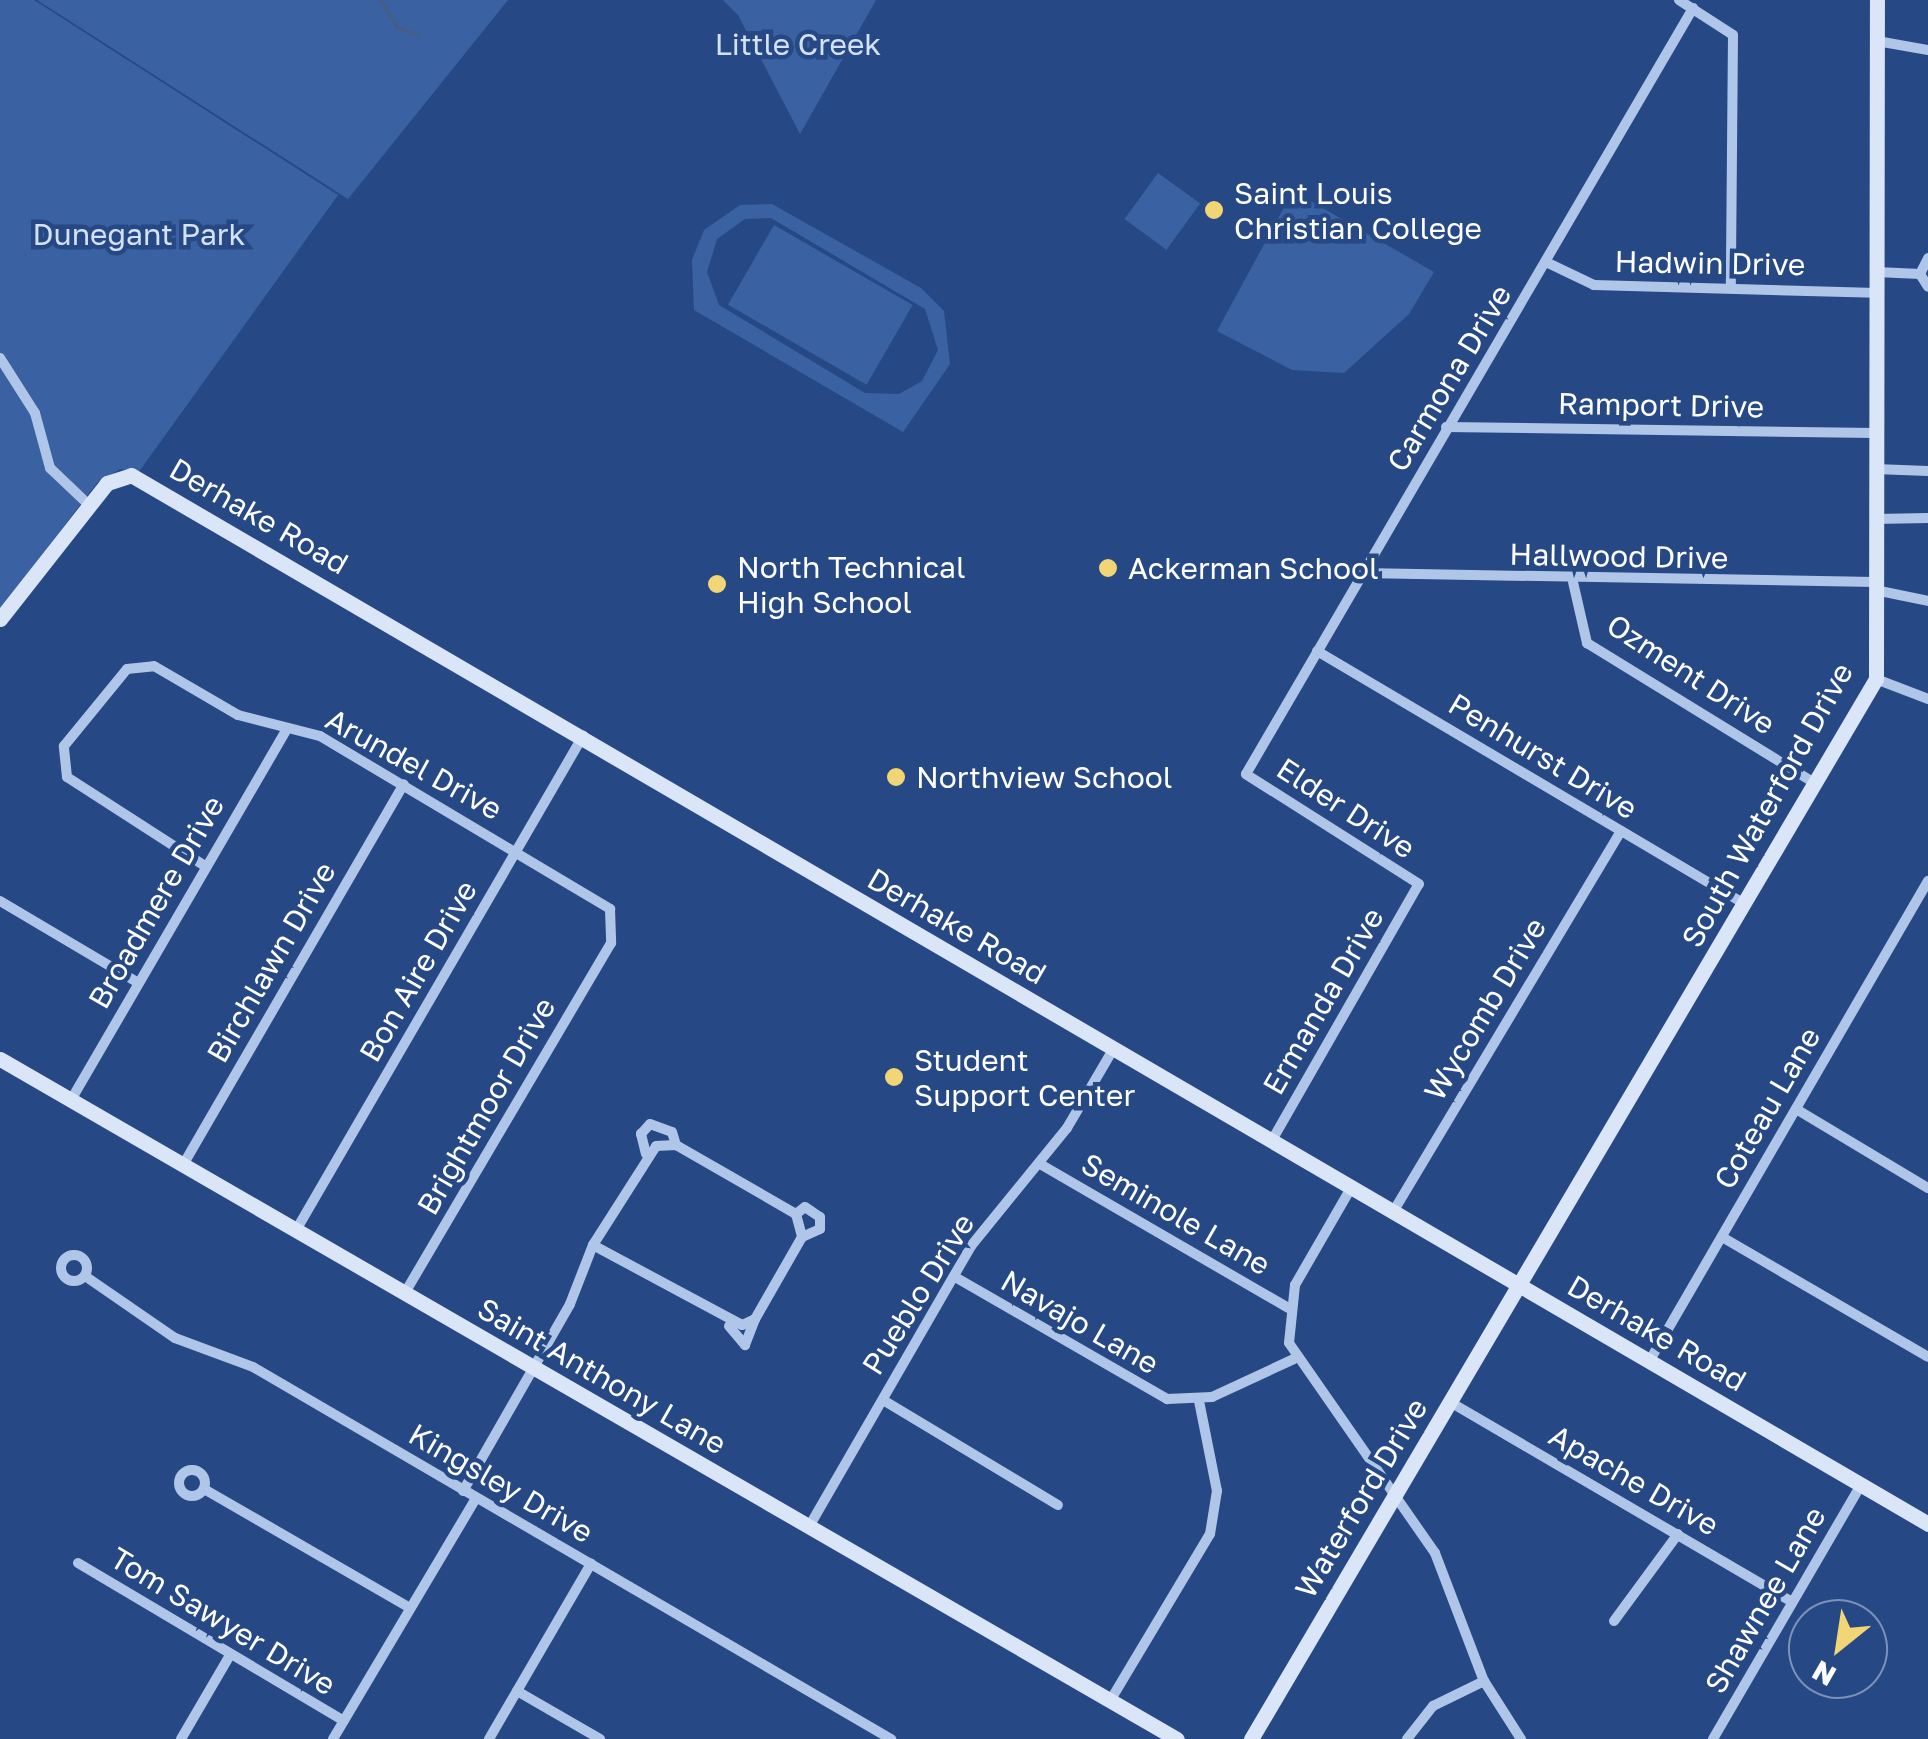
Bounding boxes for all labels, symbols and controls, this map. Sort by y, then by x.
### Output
park label: Little Creek [715,26,881,62]
place label: Saint Louis Christian College [1234,175,1482,246]
marker: Saint Louis Christian College [1203,199,1225,221]
park label: Dunegant Park [33,216,245,252]
street label: Hadwin Drive [1614,243,1806,283]
street label: Carmona Drive [1379,278,1519,478]
street label: Ramport Drive [1558,385,1764,425]
street label: Derhake Road [163,450,355,582]
street label: Hallwood Drive [1509,536,1729,576]
place label: North Technical High School [737,549,966,620]
place label: Ackerman School [1128,550,1379,586]
marker: Ackerman School [1097,557,1119,579]
marker: North Technical High School [706,573,728,595]
street label: Ozment Drive [1600,606,1782,742]
street label: South Waterford Drive [1674,657,1860,953]
street label: Penhurst Drive [1442,686,1644,826]
street label: Arundel Drive [320,701,508,827]
street label: Elder Drive [1270,750,1422,866]
place label: Northview School [916,759,1172,795]
marker: Northview School [885,766,907,788]
street label: Broadmere Drive [81,789,231,1015]
street label: Birchlawn Drive [199,855,343,1069]
street label: Derhake Road [861,860,1053,992]
street label: Bon Aire Drive [352,874,484,1068]
street label: Ermanda Drive [1255,901,1391,1101]
street label: Wycomb Drive [1416,911,1554,1107]
street label: Brightmoor Drive [409,991,563,1221]
street label: Coteau Lane [1706,1021,1828,1195]
place label: Student Support Center [914,1042,1135,1112]
marker: Student Support Center [883,1066,905,1088]
street label: Seminole Lane [1075,1145,1277,1283]
street label: Pueblo Drive [854,1207,982,1381]
street label: Navajo Lane [995,1262,1165,1382]
street label: Derhake Road [1561,1267,1753,1399]
street label: Saint Anthony Lane [471,1290,733,1462]
street label: Waterford Drive [1287,1392,1435,1604]
street label: Kingsley Drive [403,1416,599,1550]
street label: Apache Drive [1543,1417,1725,1543]
street label: Shawnee Lane [1697,1500,1833,1700]
street label: Tom Sawyer Drive [104,1540,342,1702]
north arrow [1788,1599,1888,1699]
text: N [1806,1654,1841,1693]

